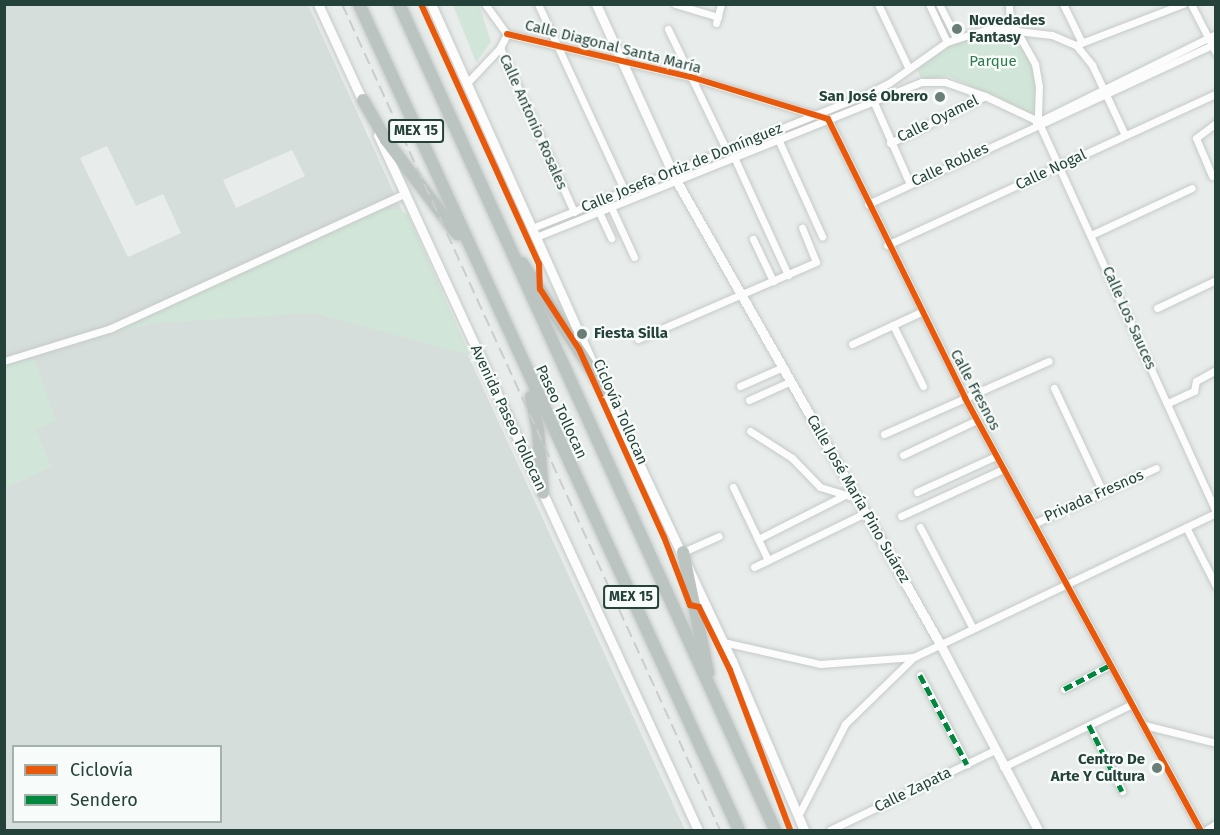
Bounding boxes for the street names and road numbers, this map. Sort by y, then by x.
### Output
street label: Calle Diagonal Santa María [523,16,703,78]
street label: Calle Antonio Rosales [495,52,571,192]
street label: Calle Oyamel [894,92,982,146]
street label: Calle Josefa Ortiz de Domínguez [579,119,785,217]
road number: MEX 15 [388,120,444,142]
street label: Calle Robles [909,139,991,191]
street label: Calle Nogal [1013,146,1089,194]
street label: Calle Los Sauces [1098,264,1160,372]
street label: Avenida Paseo Tollocan [466,342,550,494]
street label: Calle Fresnos [946,346,1004,434]
street label: Ciclovía Tollocan [589,356,651,468]
street label: Paseo Tollocan [532,362,590,462]
street label: Calle José María Pino Suárez [802,412,914,586]
street label: Privada Fresnos [1042,466,1146,526]
road number: MEX 15 [602,586,660,608]
street label: Calle Zapata [872,764,954,816]

